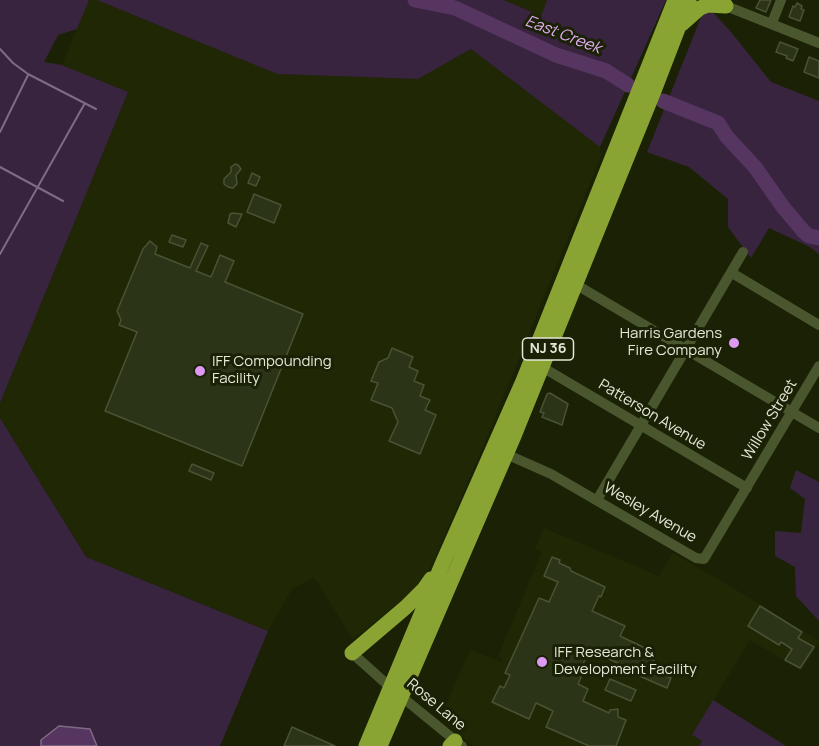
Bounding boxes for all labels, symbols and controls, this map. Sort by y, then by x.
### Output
water label: East Creek [522,12,604,58]
place label: Harris Gardens Fire Company [620,325,722,360]
marker: Harris Gardens Fire Company [727,336,741,350]
road number: NJ 36 [522,338,574,360]
place label: IFF Compounding Facility [212,353,332,388]
marker: IFF Compounding Facility [193,364,207,378]
street label: Patterson Avenue [595,376,709,454]
street label: Willow Street [739,376,801,464]
street label: Wesley Avenue [600,479,700,547]
place label: IFF Research & Development Facility [554,644,697,679]
marker: IFF Research & Development Facility [535,655,549,669]
street label: Rose Lane [403,675,469,735]

